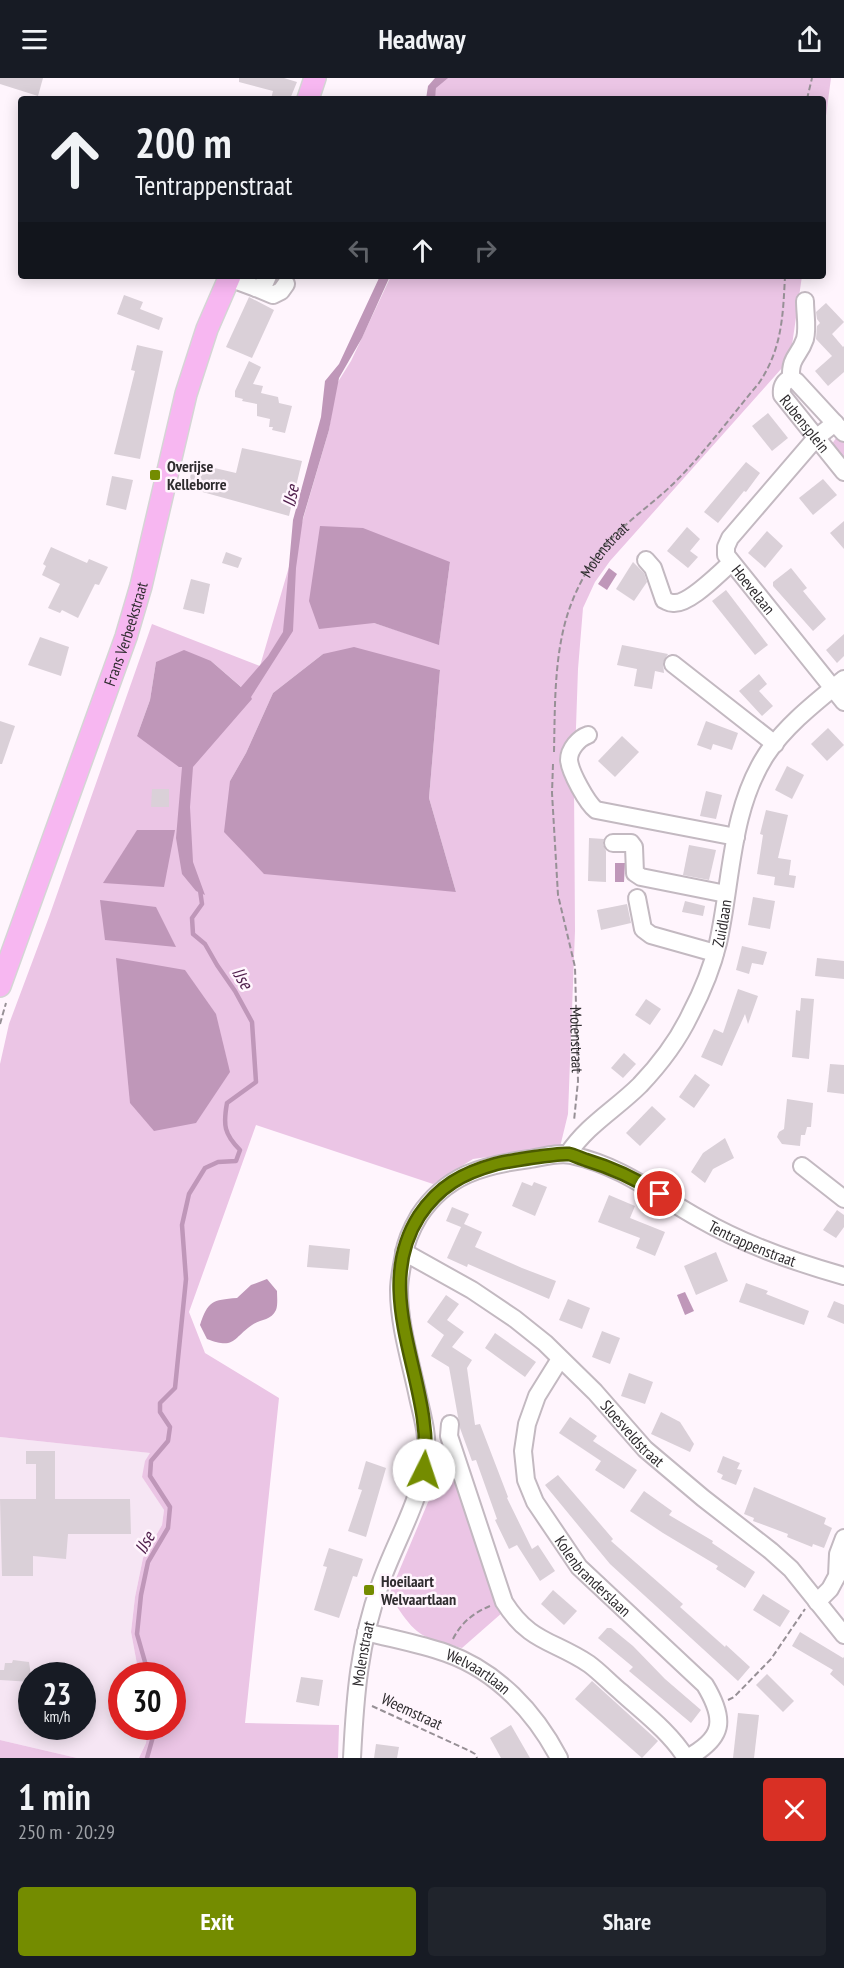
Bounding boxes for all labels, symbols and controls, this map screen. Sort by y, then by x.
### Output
text: Headway [378,22,466,56]
icon: menu [18,23,51,56]
icon: share [793,23,826,56]
text: 200 m [135,115,232,170]
icon: ahead [36,120,114,198]
text: Tentrappenstraat [135,168,292,202]
icon: left [343,234,376,267]
icon: ahead [406,234,439,267]
icon: right [469,234,502,267]
street label: Rubensplein [776,391,834,456]
place label: Overijse Kelleborre [167,456,227,494]
marker: Overijse Kelleborre [148,468,162,482]
water label: IJse [277,481,304,509]
street label: Molenstraat [576,517,633,581]
street label: Hoevelaan [728,560,780,618]
street label: Frans Verbeekstraat [99,579,152,689]
street label: Zuidlaan [707,898,736,949]
water label: IJse [227,962,259,994]
street label: Molenstraat [566,1007,588,1074]
pin [634,1168,685,1219]
icon: arrive [643,1177,676,1210]
street label: Tentrappenstraat [705,1216,799,1271]
street label: Sloesveldstraat [596,1396,669,1471]
position arrow [392,1438,456,1502]
water label: IJse [129,1526,161,1558]
street label: Kolenbranderslaan [551,1532,635,1621]
place label: Hoeilaart Welvaartlaan [380,1571,456,1609]
marker: Hoeilaart Welvaartlaan [362,1583,376,1597]
street label: Molenstraat [347,1618,379,1687]
street label: Welvaartlaan [443,1644,515,1698]
speed limit sign: 30 [108,1662,186,1740]
text: 23 [43,1674,71,1713]
street label: Weemstraat [378,1688,446,1734]
text: km/h [44,1707,70,1726]
text: 1 min [18,1773,91,1820]
button: close [763,1778,826,1841]
text: 250 m · 20:29 [18,1819,115,1845]
button: Exit [18,1887,416,1956]
button: Share [428,1887,826,1956]

